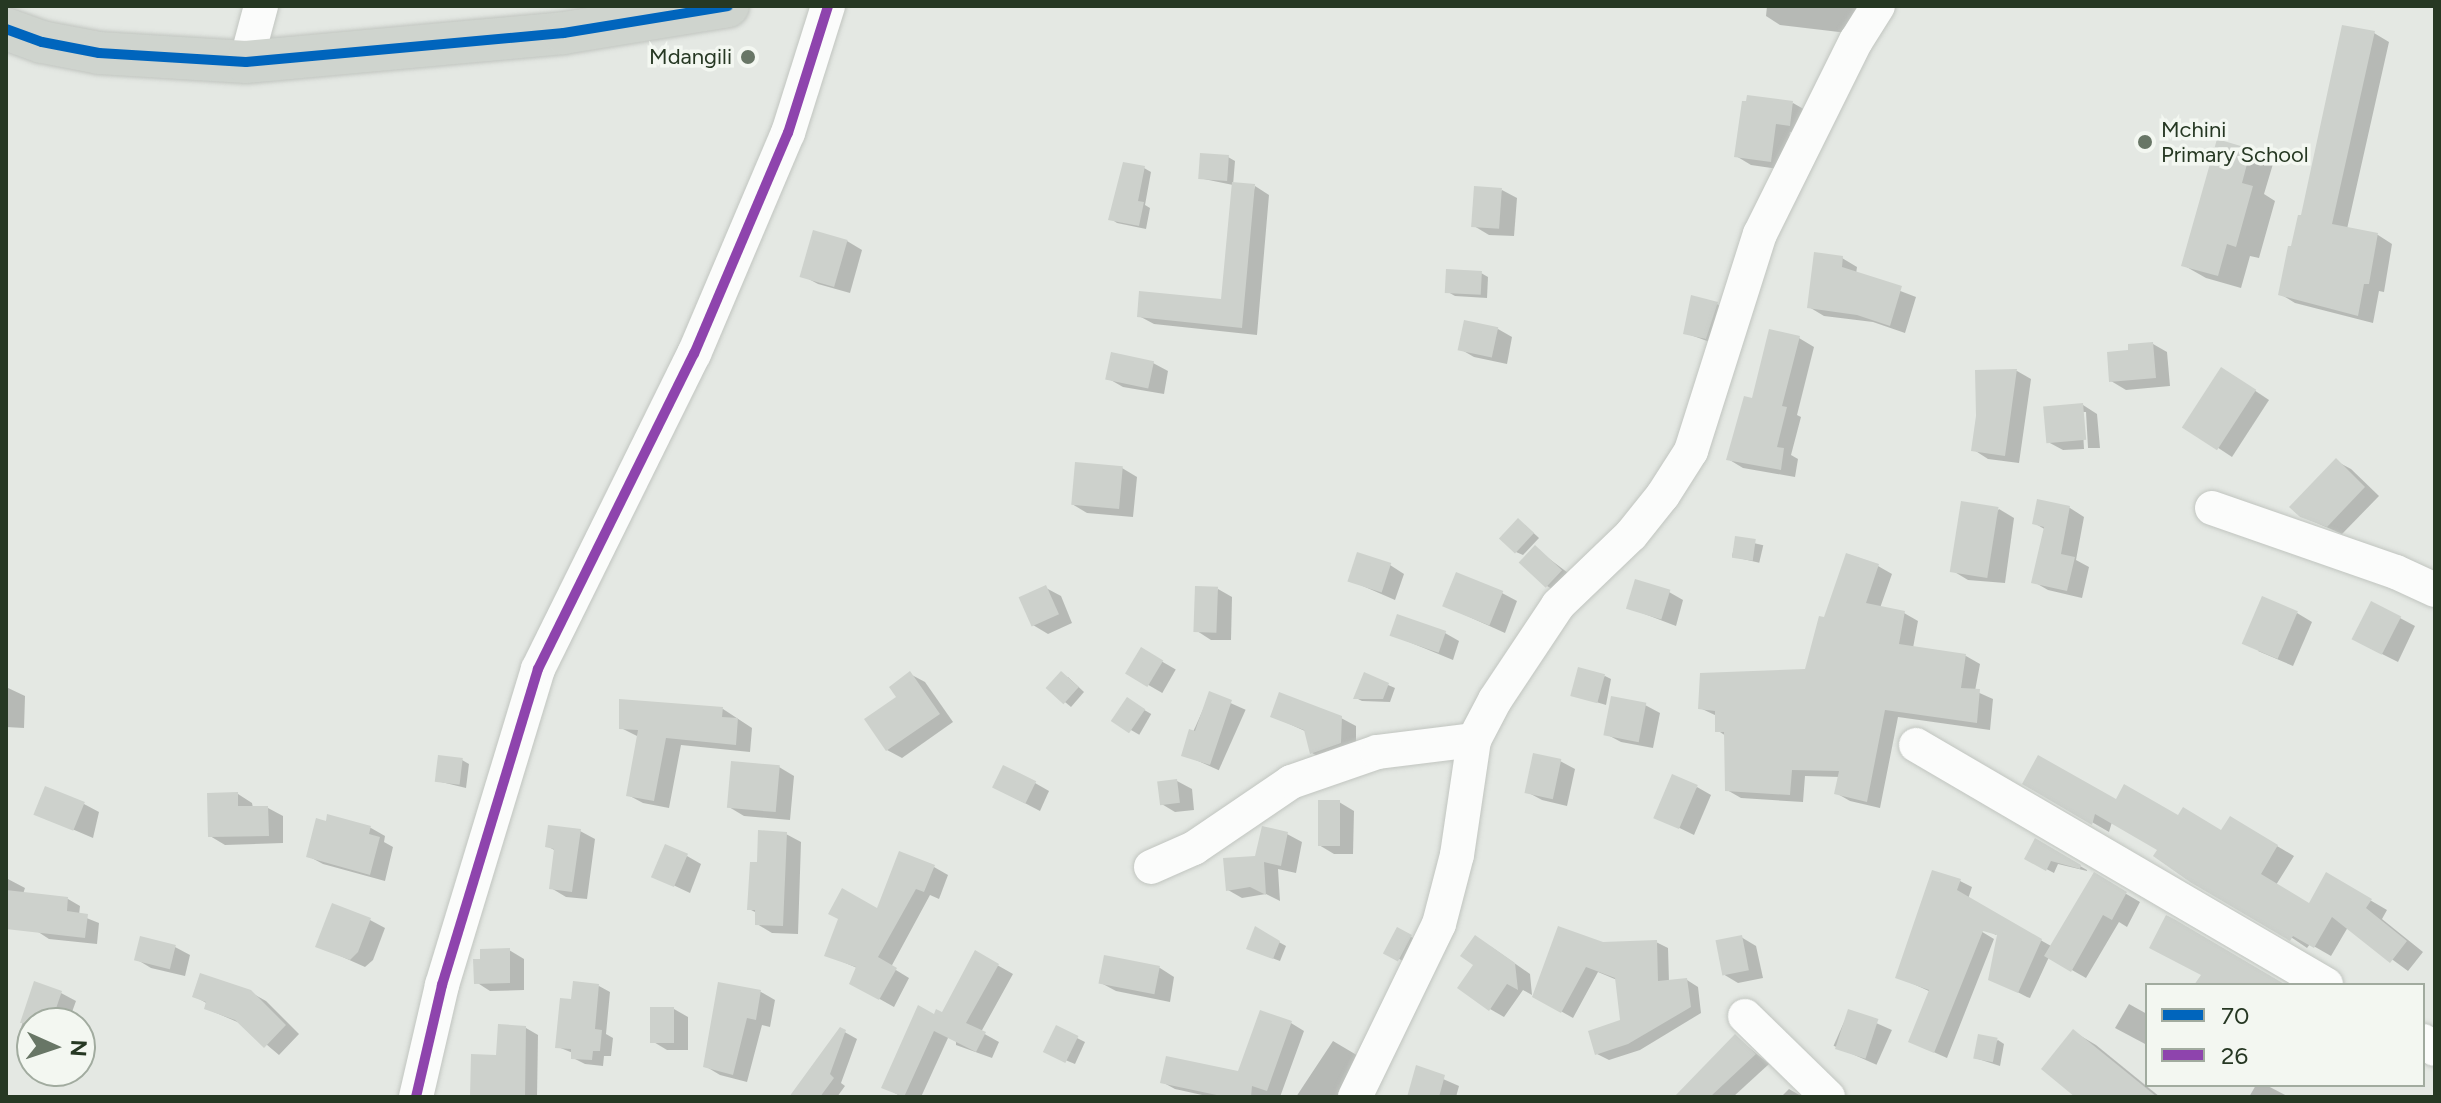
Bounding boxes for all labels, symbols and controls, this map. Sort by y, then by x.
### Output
place label: Mdangili [649,44,732,70]
marker: Mdangili [739,48,757,66]
place label: Mchini Primary School [2161,116,2309,168]
marker: Mchini Primary School [2136,133,2154,151]
legend [2145,983,2425,1087]
text: 70 [2221,1001,2249,1030]
north arrow [16,1007,96,1087]
text: N [65,1039,92,1057]
text: 26 [2221,1041,2248,1070]

